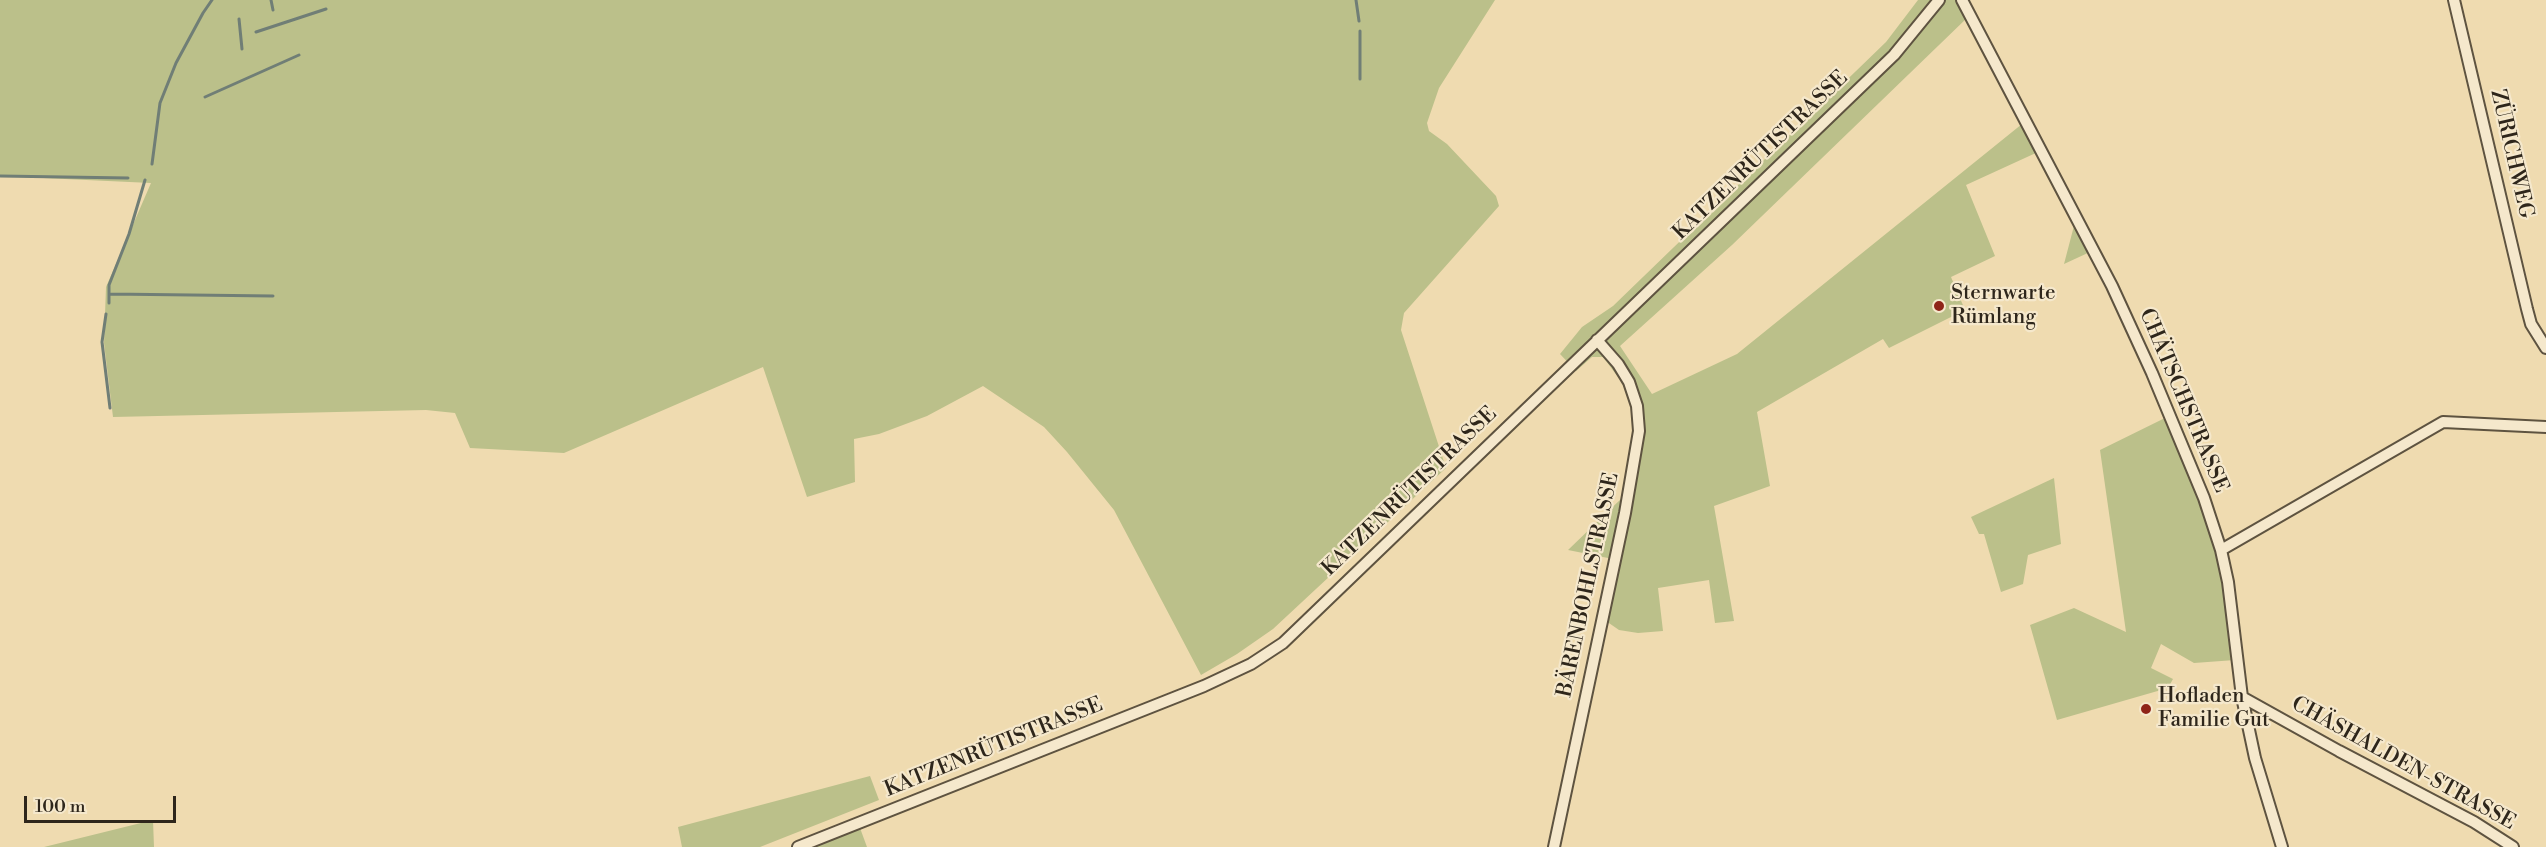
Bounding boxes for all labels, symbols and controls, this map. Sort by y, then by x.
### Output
street label: KATZENRÜTISTRASSE [1668,66,1854,246]
street label: ZÜRICHWEG [2484,87,2538,221]
place label: Sternwarte Rümlang [1951,281,2056,331]
marker: Sternwarte Rümlang [1932,299,1946,313]
street label: CHÄTSCHSTRASSE [2133,305,2233,497]
street label: KATZENRÜTISTRASSE [1317,402,1503,582]
street label: BÄRENBOHLSTRASSE [1553,470,1625,700]
place label: Hofladen Familie Gut [2158,684,2269,734]
street label: CHÄSHALDEN-STRASSE [2287,692,2519,836]
street label: KATZENRÜTISTRASSE [881,693,1107,803]
marker: Hofladen Familie Gut [2139,702,2153,716]
scale bar [27,784,178,822]
text: 100 m [35,795,86,818]

